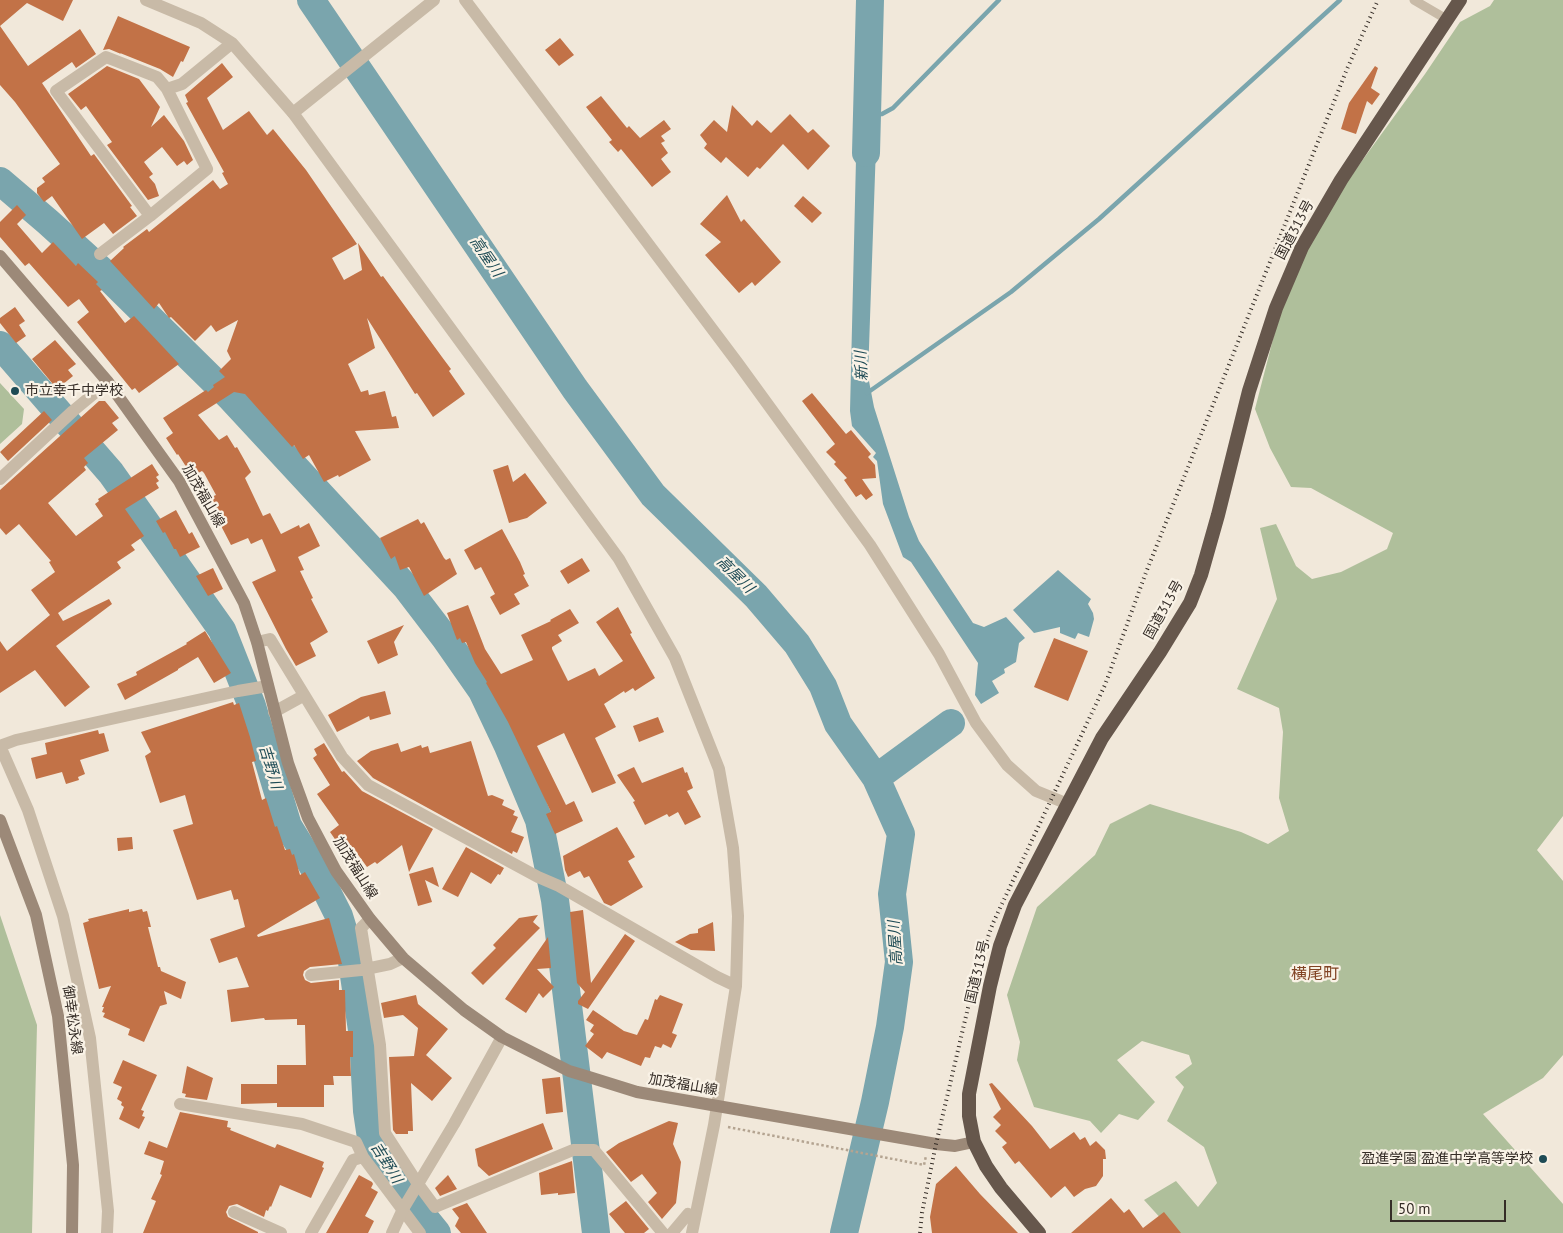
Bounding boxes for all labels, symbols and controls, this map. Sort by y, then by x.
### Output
street label: 国道313号 [1272,197,1318,263]
water label: 高屋川 [466,233,506,281]
water label: 新川 [852,351,872,381]
place label: 市立幸千中学校 [25,383,123,399]
marker: 市立幸千中学校 [9,385,21,397]
street label: 加茂福山線 [178,461,228,531]
water label: 高屋川 [713,553,757,597]
street label: 国道313号 [1141,578,1187,642]
water label: 吉野川 [255,743,285,791]
street label: 加茂福山線 [329,834,381,902]
water label: 高屋川 [885,920,907,966]
street label: 国道313号 [963,938,993,1006]
district label: 横尾町 [1291,964,1339,984]
street label: 御幸松永線 [59,984,85,1056]
street label: 加茂福山線 [647,1071,719,1099]
water label: 吉野川 [366,1139,406,1187]
place label: 盈進学園 盈進中学高等学校 [1361,1151,1533,1167]
marker: 盈進学園 盈進中学高等学校 [1537,1153,1549,1165]
scale bar [1393,1190,1509,1222]
text: 50 m [1398,1199,1431,1218]

